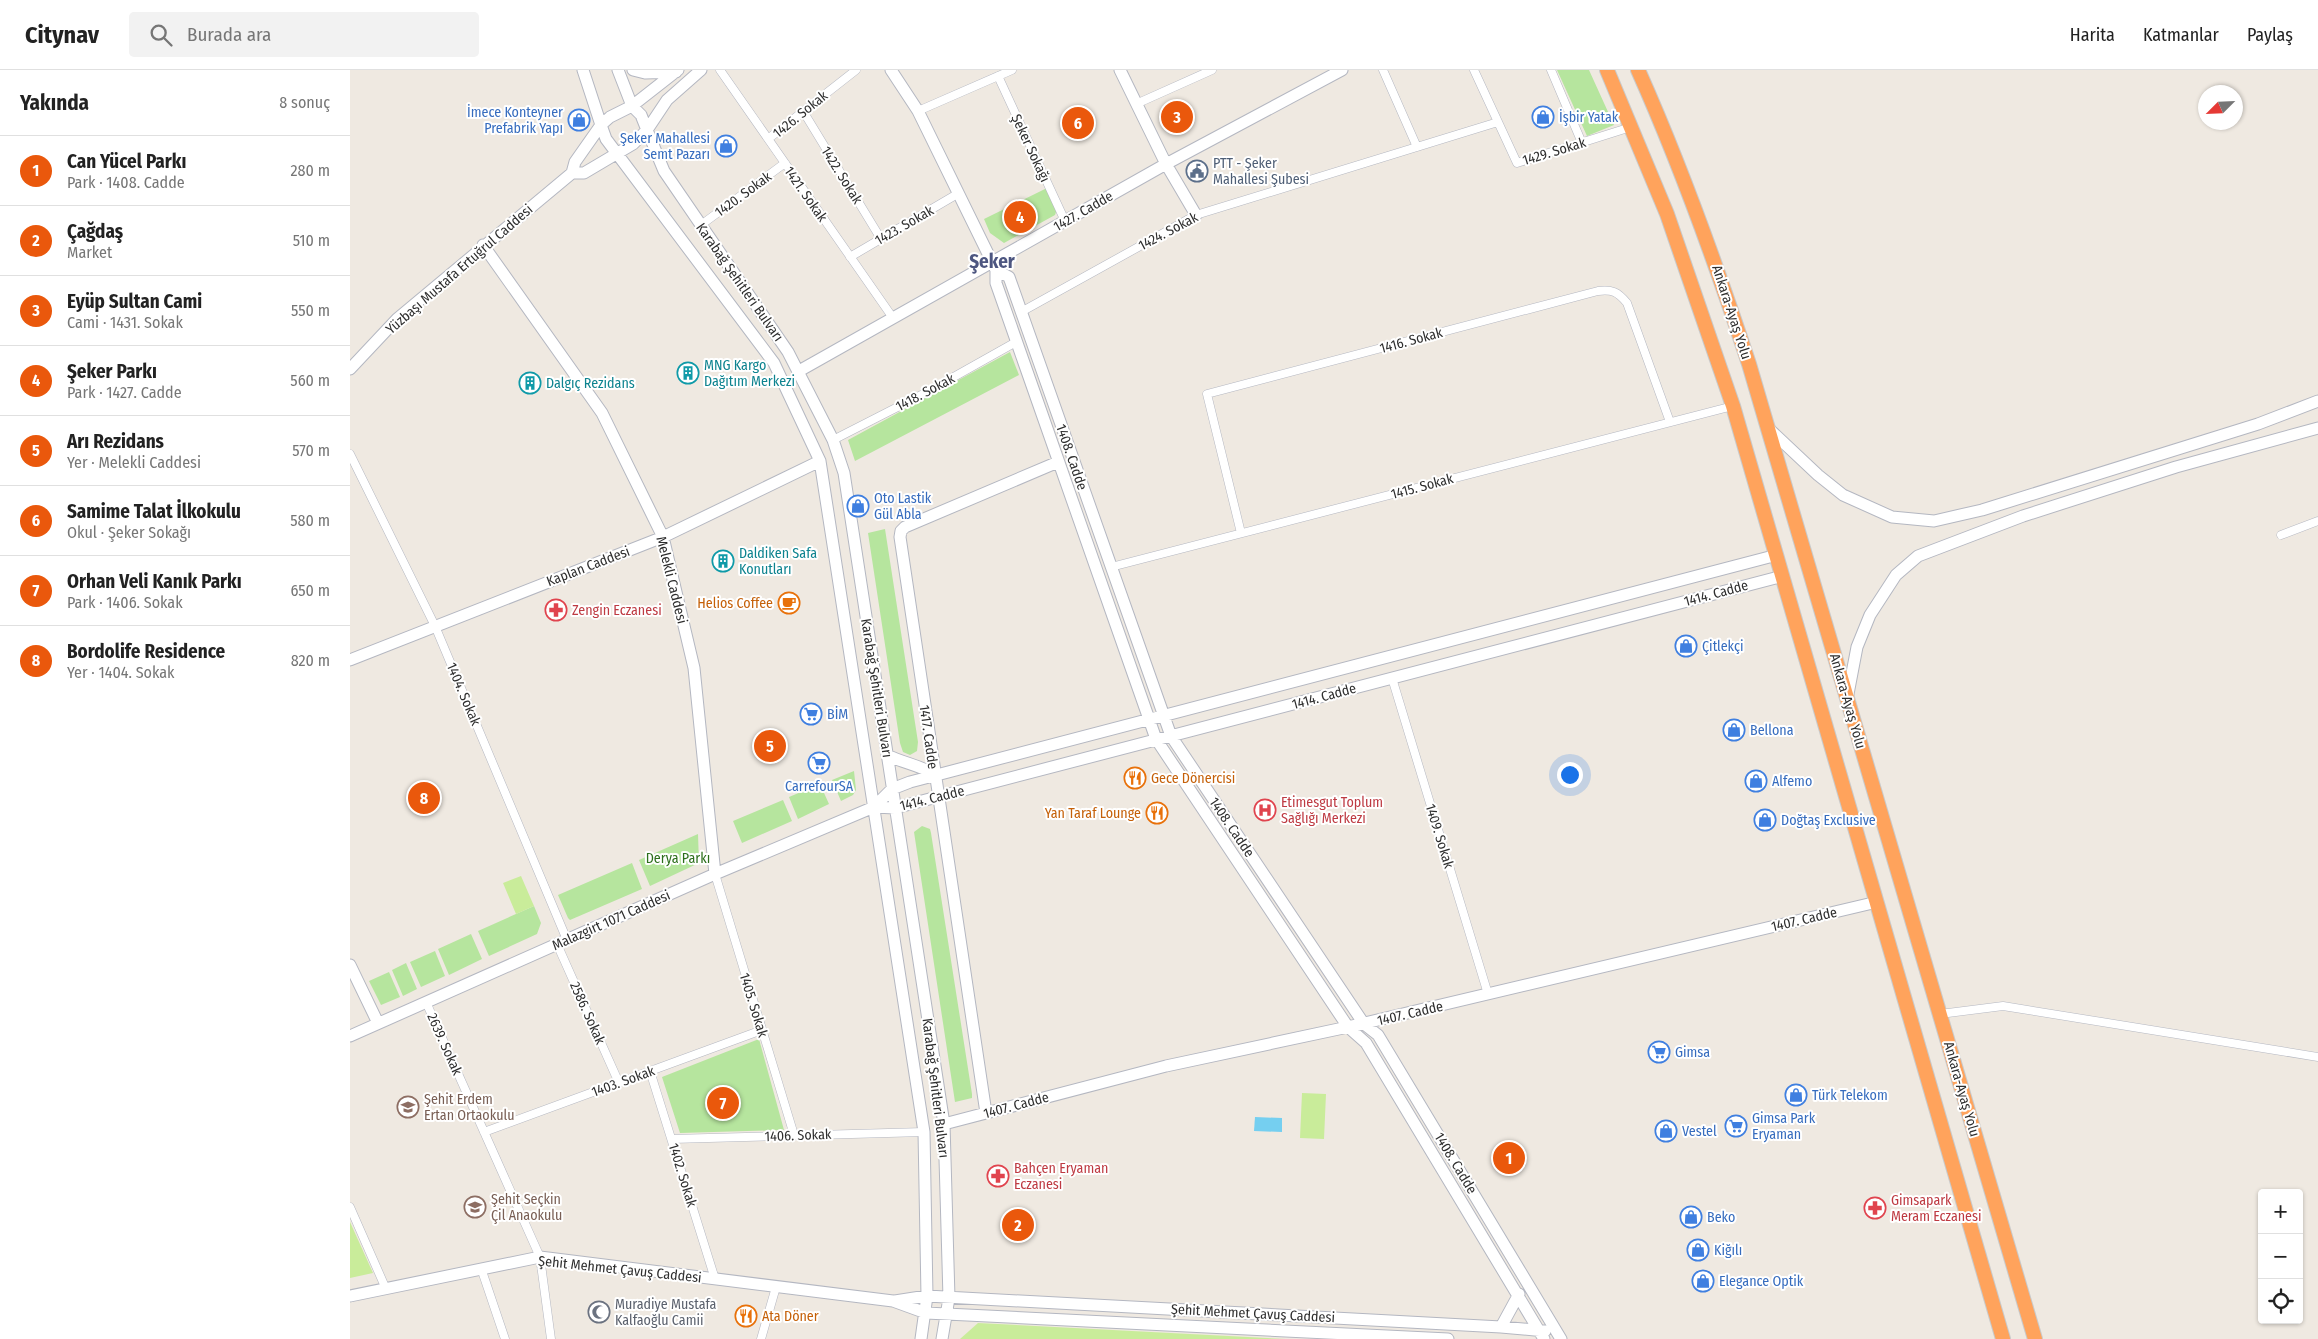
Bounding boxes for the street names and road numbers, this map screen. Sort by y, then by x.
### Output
street label: 1426. Sokak [770,87,831,142]
street label: Şeker Sokağı [1007,112,1054,185]
street label: 1429. Sokak [1520,134,1588,169]
street label: 1422. Sokak [817,143,866,208]
street label: 1421. Sokak [780,163,831,226]
street label: 1420. Sokak [712,168,775,221]
street label: 1427. Cadde [1050,188,1116,235]
street label: Yüzbaşı Mustafa Ertuğrul Caddesi [382,201,536,338]
street label: 1423. Sokak [872,202,937,249]
street label: 1424. Sokak [1136,208,1201,254]
street label: Karabağ Şehitleri Bulvarı [692,220,787,345]
street label: Ankara-Ayaş Yolu [1708,263,1755,361]
street label: 1416. Sokak [1378,324,1445,357]
street label: 1418. Sokak [893,370,958,415]
street label: 1408. Cadde [1052,422,1091,492]
street label: 1415. Sokak [1389,470,1456,503]
street label: Melekli Caddesi [652,535,691,626]
street label: Kaplan Caddesi [544,543,632,590]
street label: 1414. Cadde [1682,577,1750,610]
street label: Karabağ Şehitleri Bulvarı [857,617,896,759]
street label: Ankara-Ayaş Yolu [1826,652,1869,751]
street label: 1404. Sokak [443,660,485,729]
street label: 1414. Cadde [1290,680,1358,713]
street label: 1417. Cadde [916,704,941,770]
street label: 1414. Cadde [898,782,966,815]
street label: 1408. Cadde [1205,794,1258,861]
street label: 1409. Sokak [1422,802,1458,871]
street label: Malazgirt 1071 Caddesi [550,887,673,954]
street label: 1407. Cadde [1770,904,1839,935]
street label: 1405. Sokak [736,971,771,1040]
street label: 2586. Sokak [566,979,609,1048]
street label: 1407. Cadde [1376,998,1445,1029]
street label: 2639. Sokak [423,1010,466,1078]
street label: Karabağ Şehitleri Bulvarı [918,1017,953,1159]
street label: Ankara-Ayaş Yolu [1940,1040,1983,1139]
street label: 1403. Sokak [589,1062,658,1101]
street label: 1407. Cadde [982,1089,1051,1122]
street label: 1406. Sokak [764,1126,832,1145]
street label: 1408. Cadde [1431,1130,1481,1197]
street label: 1402. Sokak [665,1141,700,1210]
street label: Şehit Mehmet Çavuş Caddesi [537,1252,702,1287]
street label: Şehit Mehmet Çavuş Caddesi [1171,1301,1335,1326]

